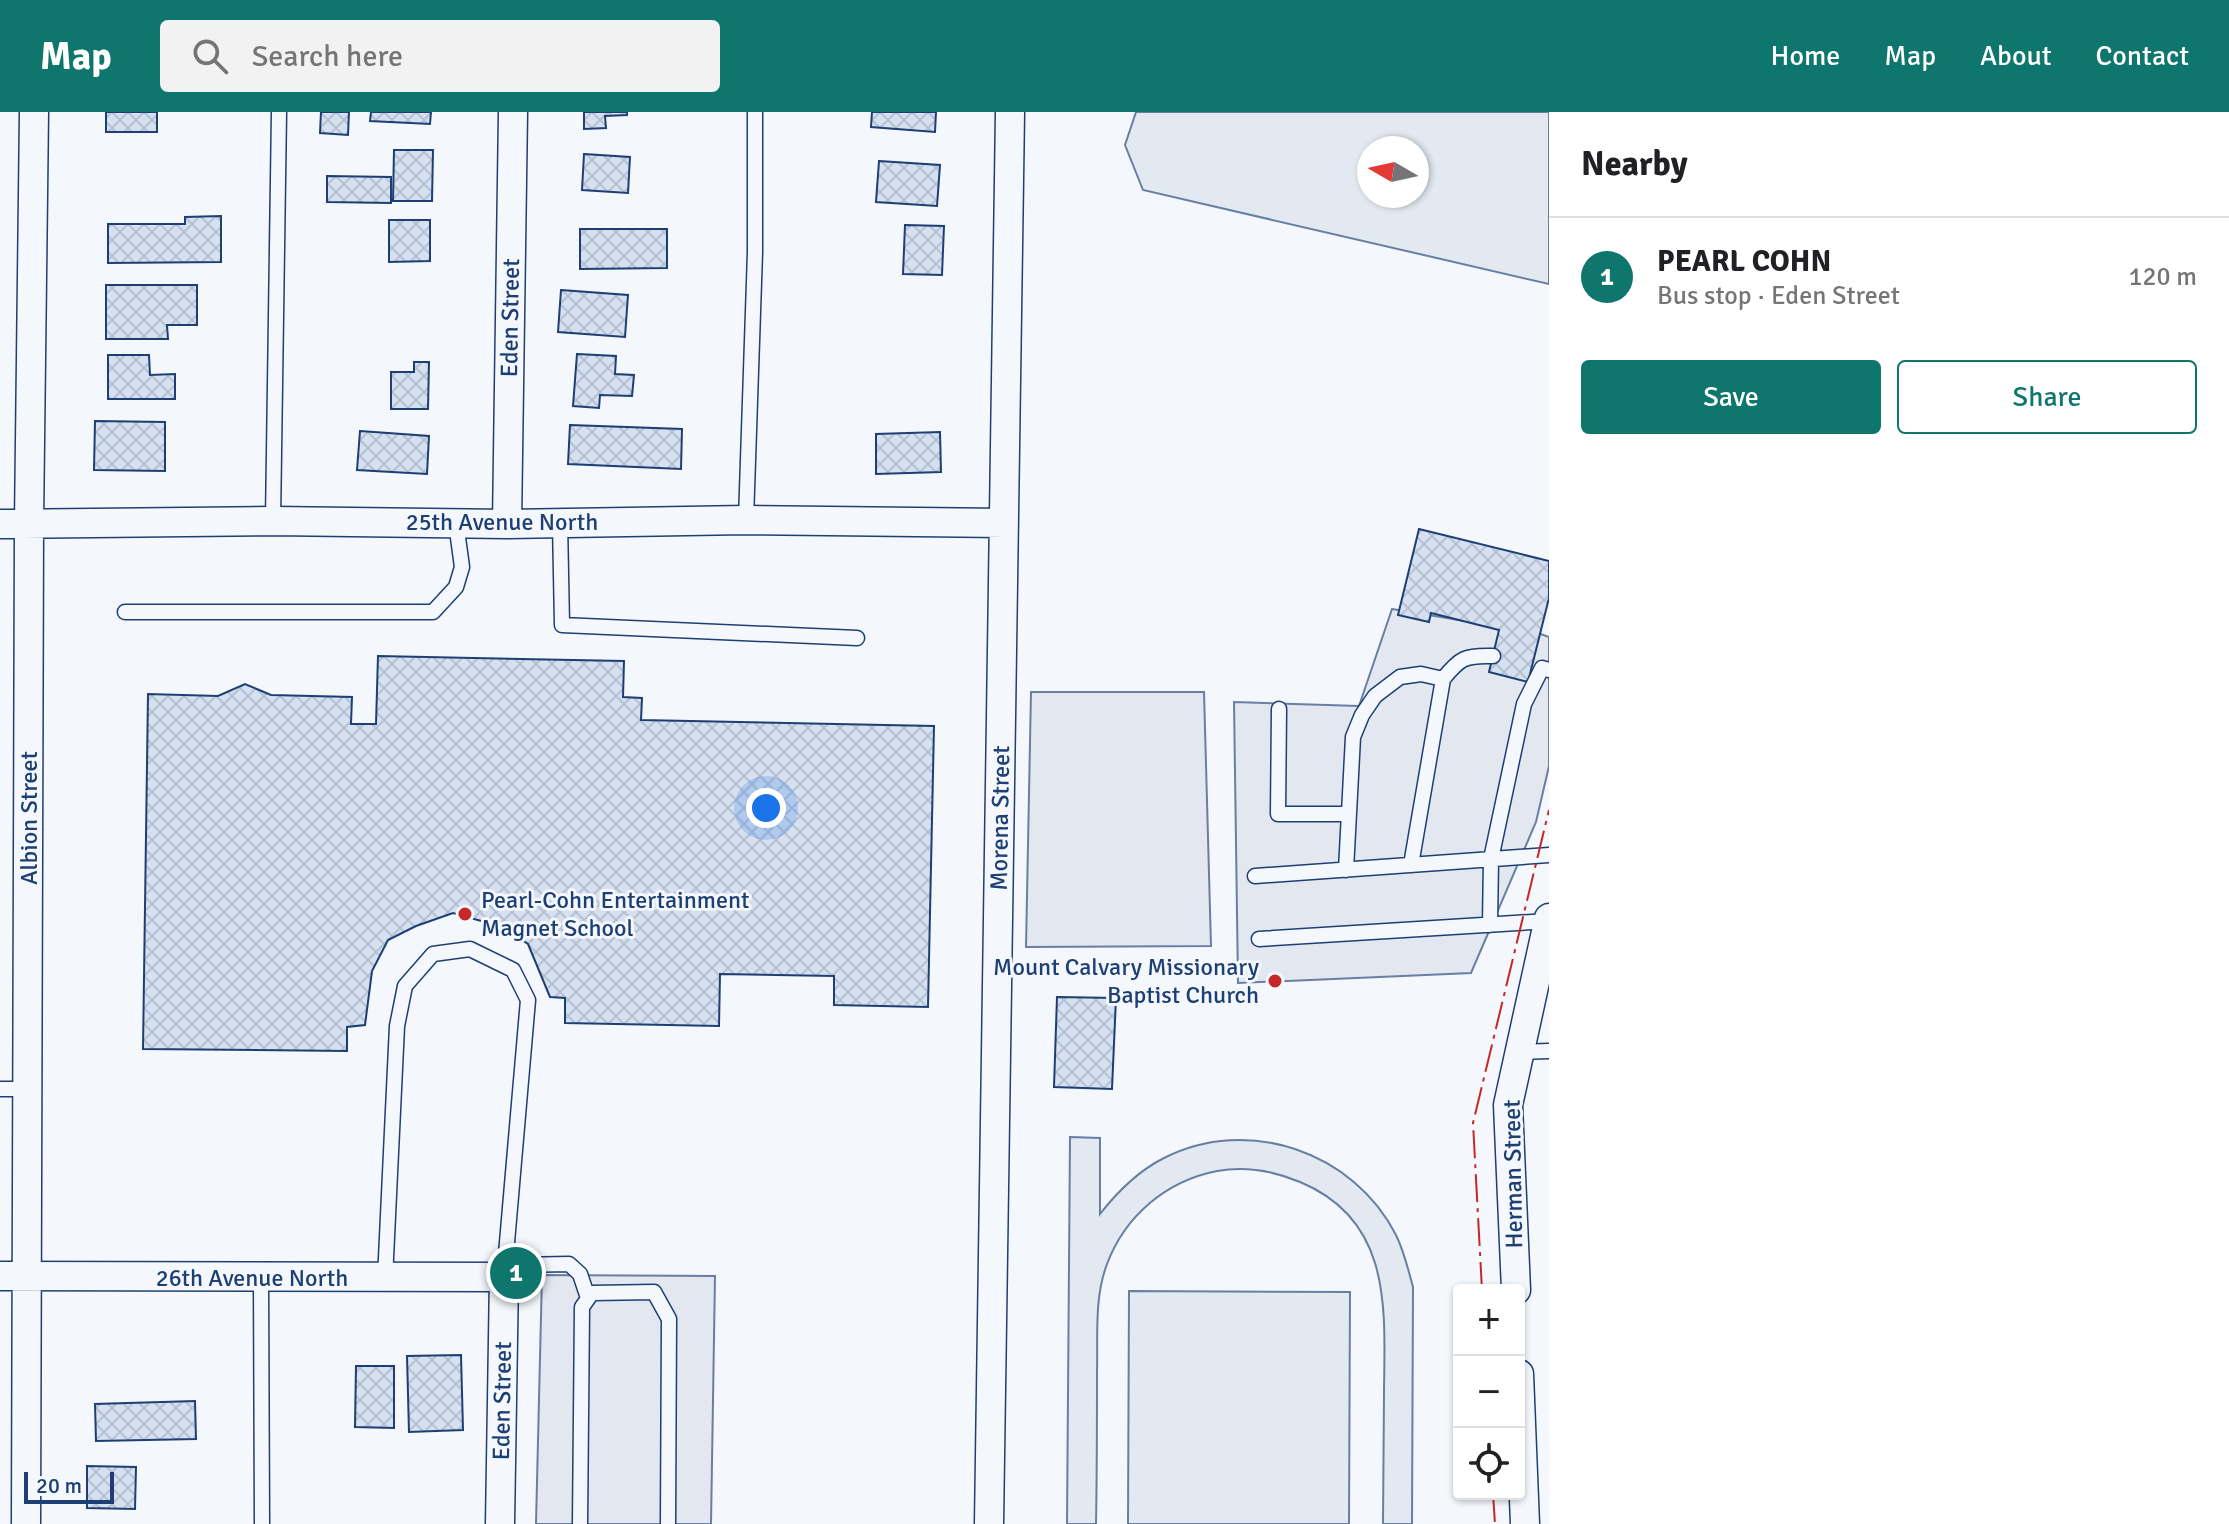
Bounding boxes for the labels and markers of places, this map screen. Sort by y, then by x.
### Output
place label: Pearl-Cohn Entertainment Magnet School [481,885,749,943]
marker: Pearl-Cohn Entertainment Magnet School [456,905,474,923]
place label: Mount Calvary Missionary Baptist Church [993,952,1259,1010]
marker: Mount Calvary Missionary Baptist Church [1266,972,1284,990]
pin: 1 [490,1243,542,1303]

